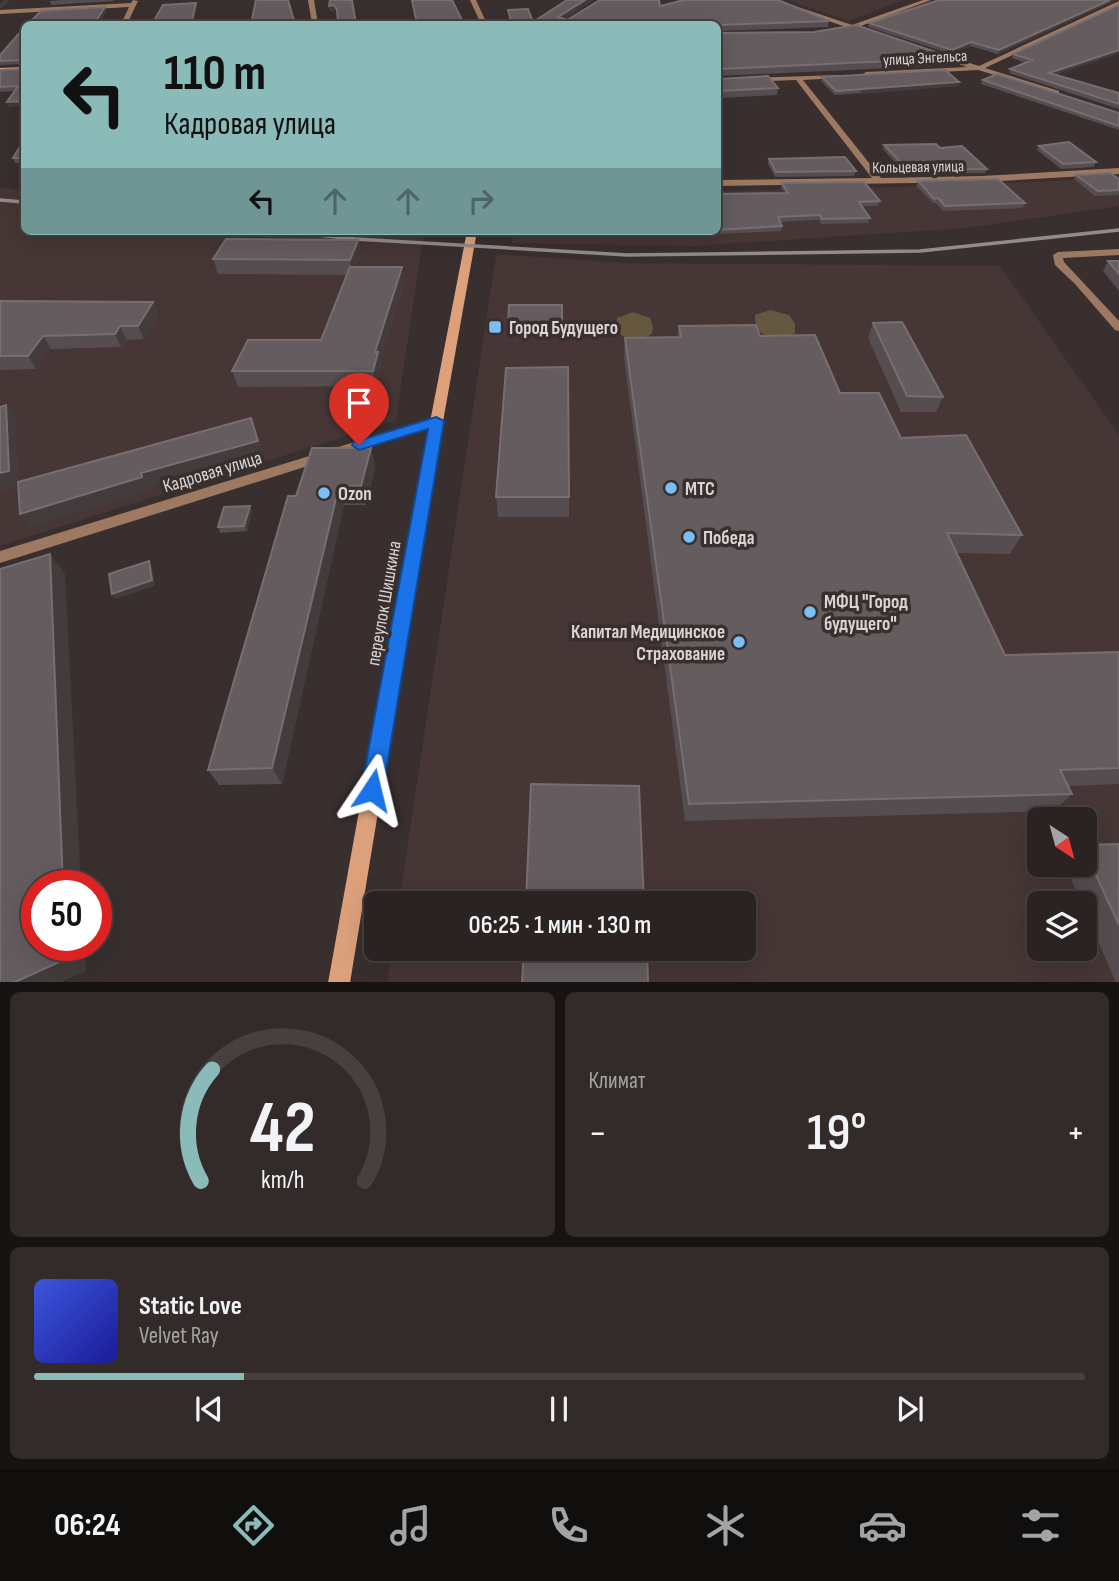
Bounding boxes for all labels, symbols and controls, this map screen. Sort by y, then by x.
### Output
text: 110 m [164,45,266,104]
street label: улица Энгельса [883,47,968,70]
icon: left [49,49,140,140]
text: Кадровая улица [164,105,336,144]
street label: Кольцевая улица [872,157,964,178]
icon: left [243,182,281,220]
icon: ahead [316,182,354,220]
icon: ahead [389,182,427,220]
icon: right [462,182,500,220]
place label: Город Будущего [509,317,618,340]
marker: Город Будущего [487,319,503,335]
pin [329,373,389,445]
icon: arrive [340,384,378,422]
street label: Кадровая улица [160,447,265,498]
place label: МТС [685,478,715,501]
marker: МТС [663,480,679,496]
place label: Ozon [338,483,372,506]
marker: Ozon [316,485,332,501]
place label: Победа [703,527,754,550]
marker: Победа [681,529,697,545]
street label: переулок Шишкина [362,539,407,668]
place label: МФЦ "Город будущего" [824,591,908,636]
marker: МФЦ "Город будущего" [802,604,818,620]
place label: Капитал Медицинское Страхование [571,621,725,666]
marker: Капитал Медицинское Страхование [731,634,747,650]
position arrow [335,753,409,827]
north arrow [1027,807,1097,877]
map controls [1027,807,1097,961]
speed limit sign: 50 [21,870,112,961]
button: layers [1027,891,1097,961]
text: 06:25 · 1 мин · 130 m [469,910,651,941]
text: Климат [589,1067,646,1095]
text: 42 [249,1085,315,1173]
text: 19° [807,1102,866,1165]
text: − [589,1111,607,1156]
text: + [1066,1111,1085,1156]
text: km/h [261,1164,304,1195]
text: Static Love [139,1291,242,1322]
text: Velvet Ray [139,1322,219,1350]
icon: previous [190,1390,228,1428]
icon: pause [540,1390,578,1428]
icon: next [891,1390,929,1428]
icon: directions [229,1501,278,1550]
icon: music [386,1501,435,1550]
icon: phone [544,1501,593,1550]
icon: climate [701,1501,750,1550]
icon: car [858,1501,907,1550]
icon: filters [1016,1501,1065,1550]
text: 06:24 [54,1506,120,1545]

